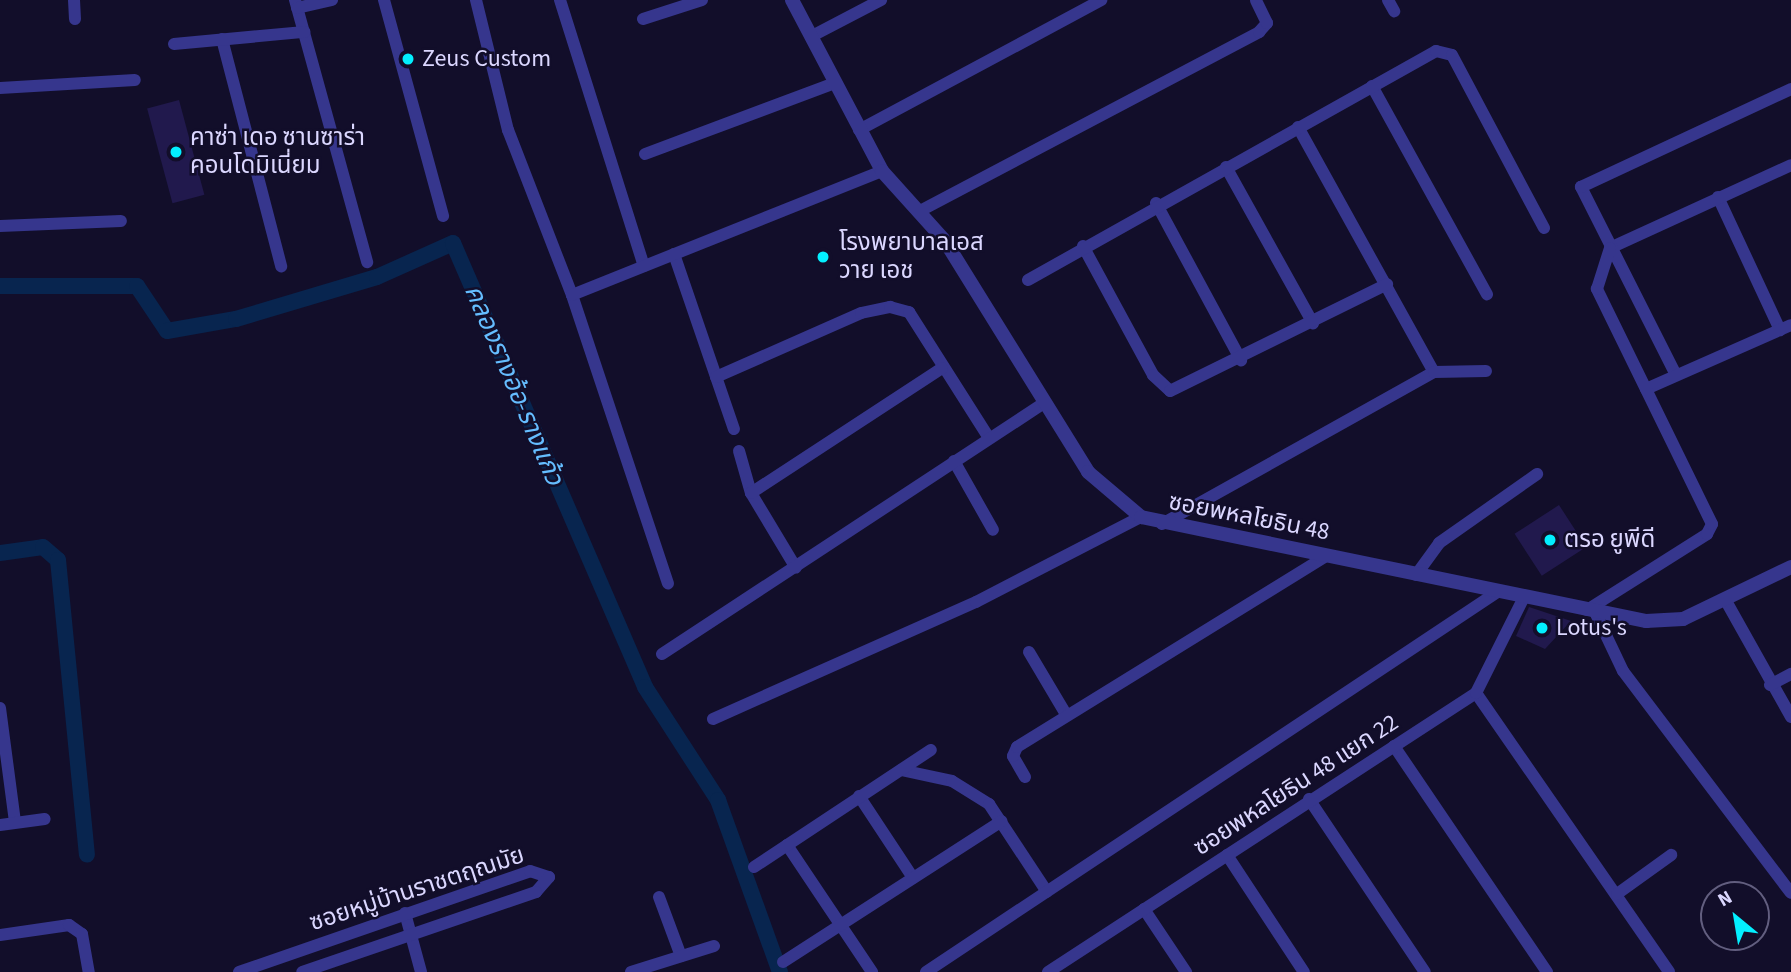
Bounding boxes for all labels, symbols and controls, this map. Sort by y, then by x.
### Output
place label: Zeus Custom [422,45,551,73]
marker: Zeus Custom [400,51,416,67]
place label: คาซ่า เดอ ซานซาร่า คอนโดมิเนี่ยม [190,124,365,180]
marker: คาซ่า เดอ ซานซาร่า คอนโดมิเนี่ยม [168,144,184,160]
place label: โรงพยาบาลเอส วาย เอช [839,229,984,285]
marker: โรงพยาบาลเอส วาย เอช [813,247,833,267]
water label: คลองรางอ้อ-รางแก้ว [458,280,570,490]
street label: ซอยพหลโยธิน 48 [1166,487,1332,547]
place label: ตรอ ยูพีดี [1564,526,1655,554]
marker: ตรอ ยูพีดี [1542,532,1558,548]
place label: Lotus's [1556,614,1627,642]
marker: Lotus's [1534,620,1550,636]
street label: ซอยพหลโยธิน 48 แยก 22 [1188,708,1404,862]
street label: ซอยหมู่บ้านราชตฤณมัย [306,841,528,937]
north arrow [1700,881,1770,951]
text: N [1713,884,1737,914]

